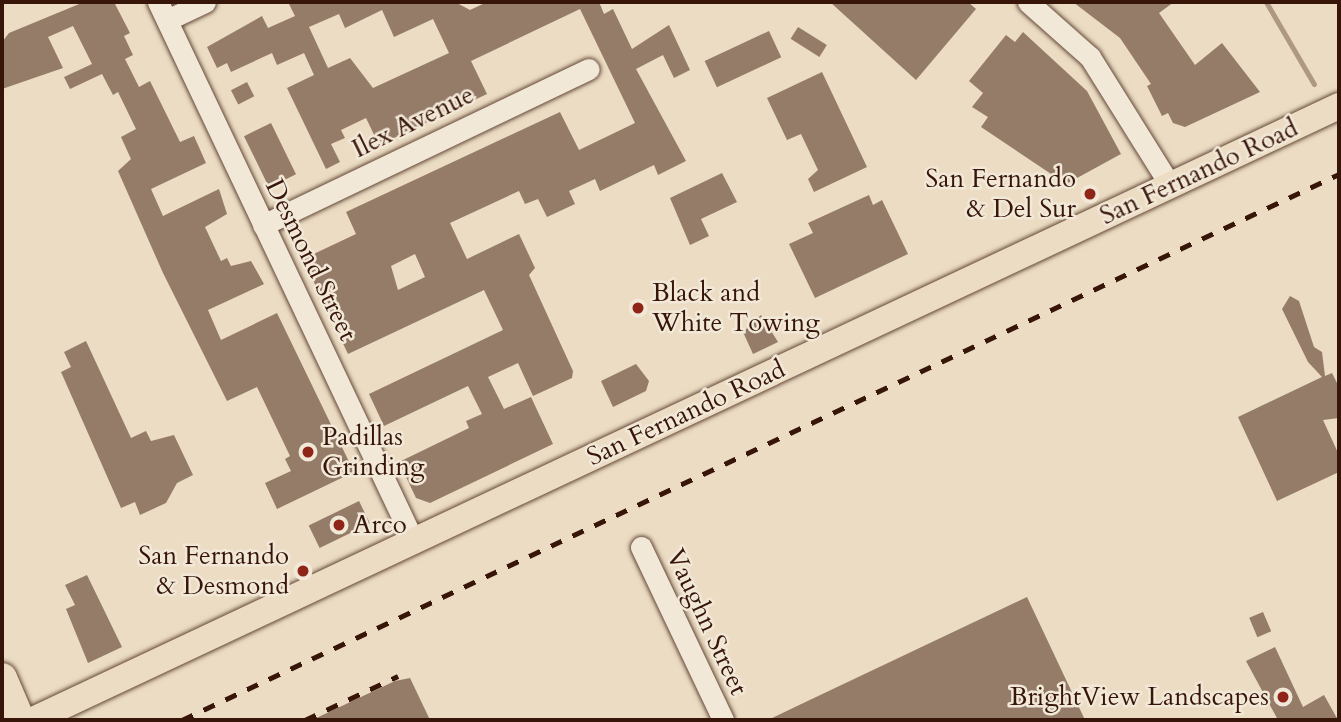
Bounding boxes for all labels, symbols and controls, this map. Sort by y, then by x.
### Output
street label: Ilex Avenue [347,79,479,165]
street label: San Fernando Road [1095,112,1303,232]
place label: San Fernando & Del Sur [925,163,1076,224]
street label: Desmond Street [258,174,364,346]
marker: San Fernando & Del Sur [1082,186,1098,202]
place label: Black and White Towing [652,277,820,338]
marker: Black and White Towing [630,300,646,316]
street label: San Fernando Road [582,353,790,473]
place label: Padillas Grinding [322,421,425,482]
marker: Padillas Grinding [300,444,316,460]
place label: Arco [353,509,407,541]
marker: Arco [331,517,347,533]
place label: San Fernando & Desmond [138,540,289,602]
street label: Vaughn Street [660,544,754,700]
marker: San Fernando & Desmond [295,563,311,579]
place label: BrightView Landscapes [1010,681,1269,713]
marker: BrightView Landscapes [1275,689,1291,705]

